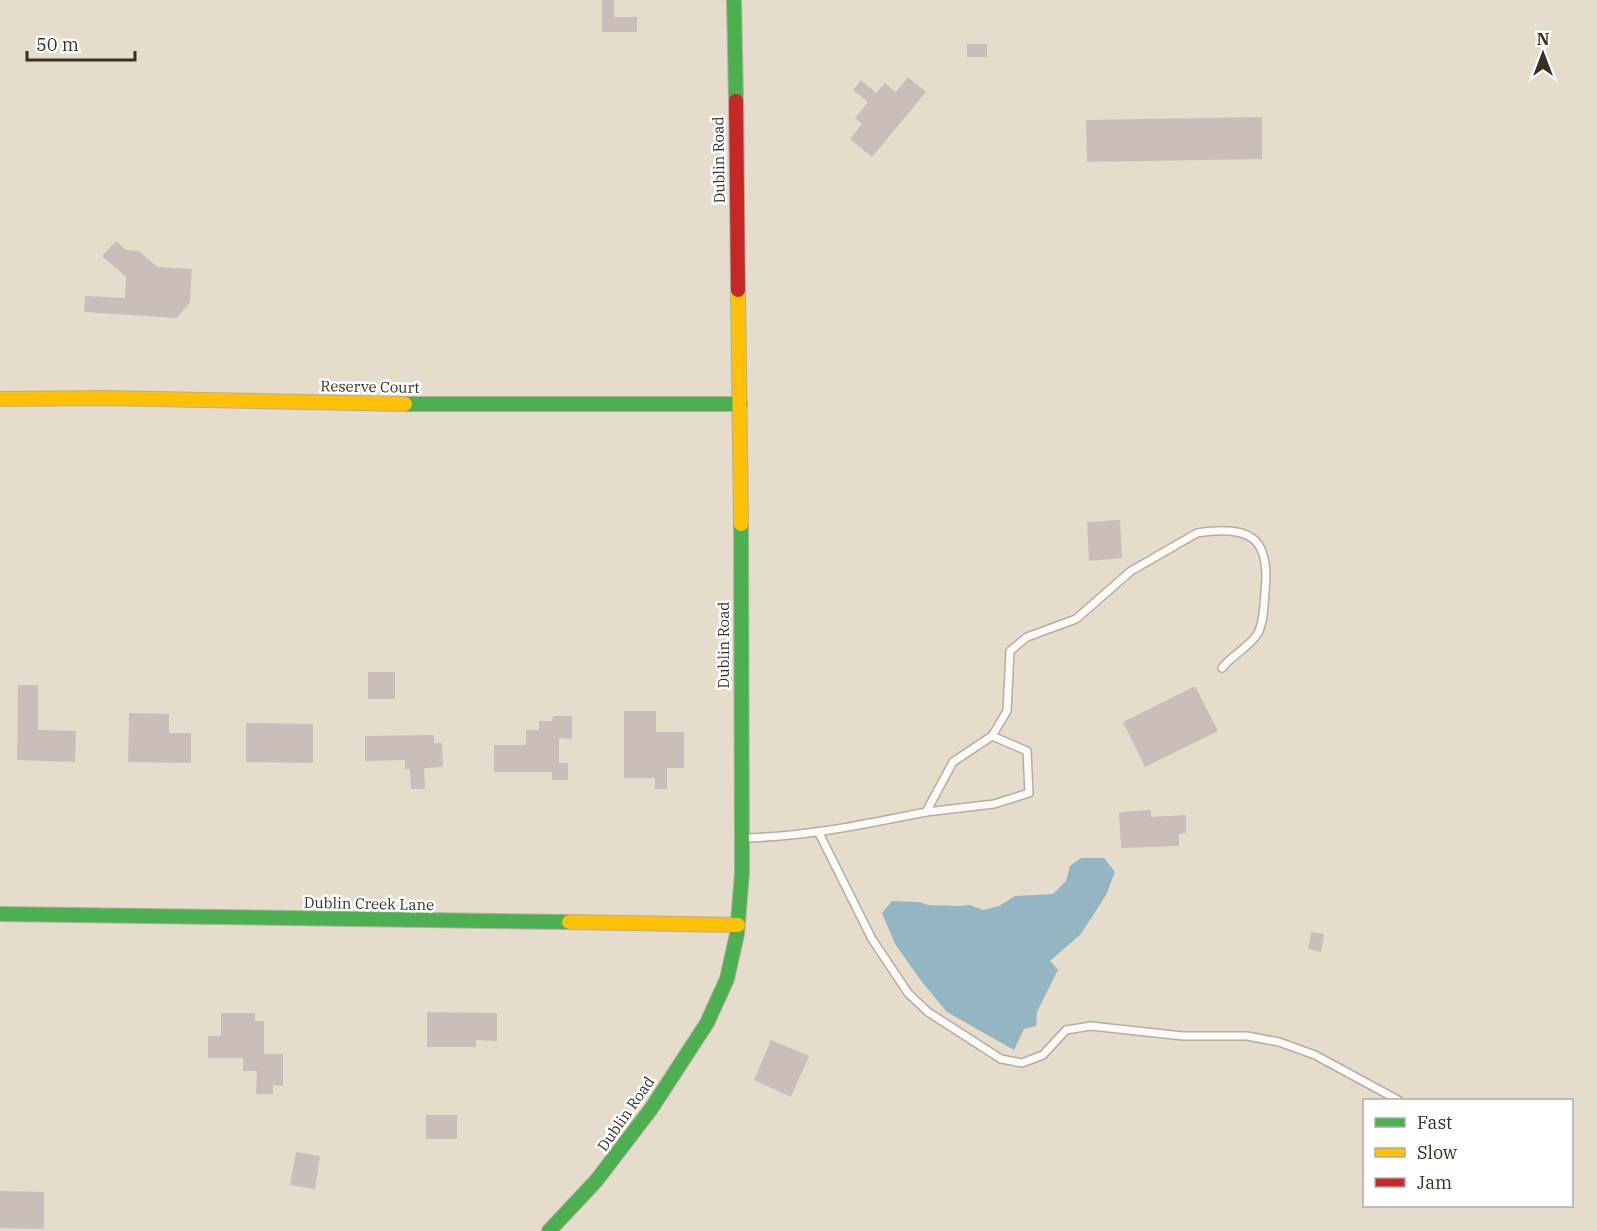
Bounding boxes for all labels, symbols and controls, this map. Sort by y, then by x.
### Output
scale bar [27,24,135,62]
north arrow [1513,24,1573,84]
text: N [1537,29,1549,49]
text: 50 m [36,33,79,56]
street label: Dublin Road [708,116,729,204]
street label: Reserve Court [320,376,420,397]
street label: Dublin Road [714,602,733,688]
street label: Dublin Creek Lane [304,893,434,914]
street label: Dublin Road [593,1073,658,1155]
legend [1363,1099,1573,1207]
text: Fast [1417,1111,1452,1134]
text: Slow [1417,1141,1457,1164]
text: Jam [1417,1171,1452,1194]

